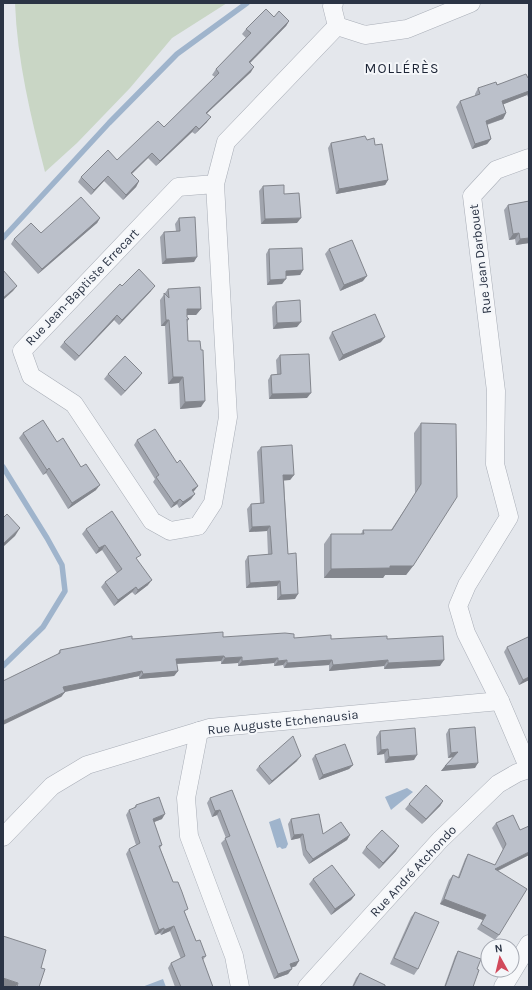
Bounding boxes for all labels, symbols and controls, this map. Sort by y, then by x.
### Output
district label: MOLLÉRÈS [365,59,439,77]
street label: Rue Jean Darbouet [466,203,494,315]
street label: Rue Jean-Baptiste Errecart [22,225,142,349]
street label: Rue Auguste Etchenausia [207,707,359,737]
street label: Rue André Atchondo [367,822,459,920]
north arrow [480,938,520,978]
text: N [494,942,503,956]

